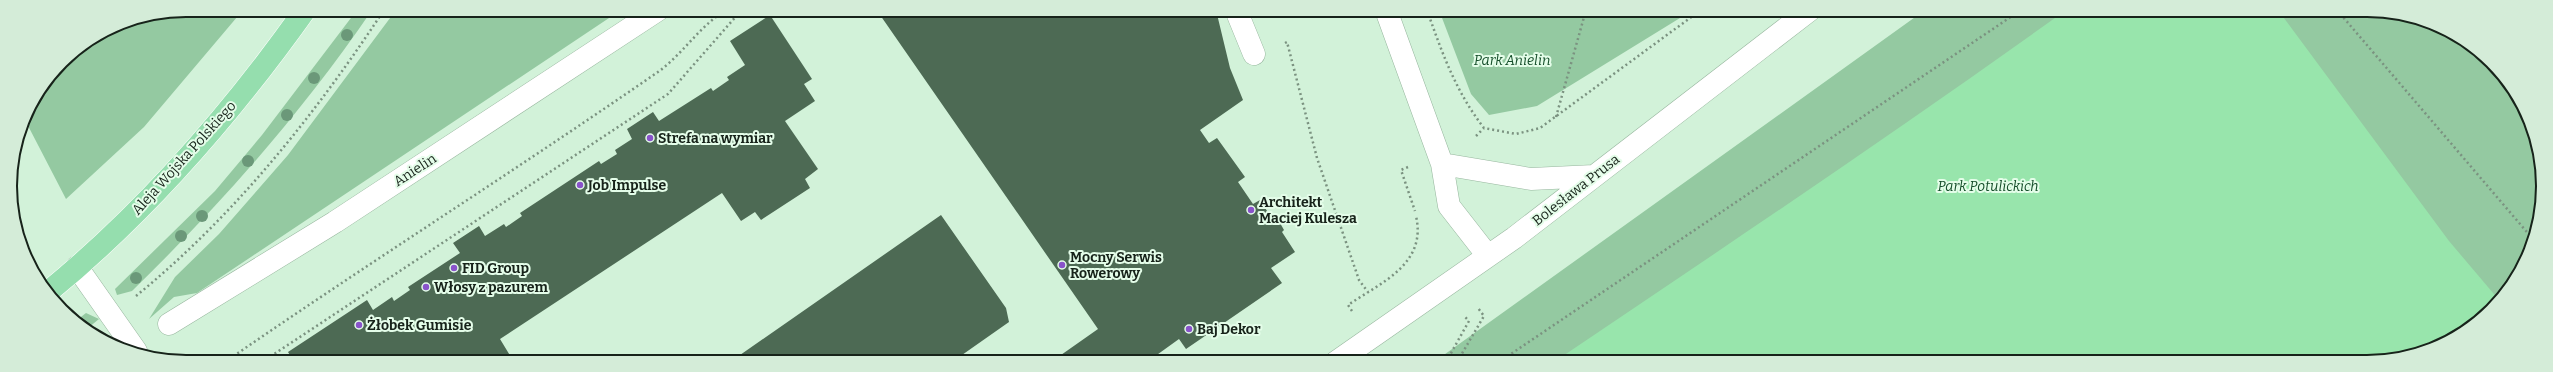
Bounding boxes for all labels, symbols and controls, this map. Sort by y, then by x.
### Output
park label: Park Anielin [1474,52,1550,69]
street label: Aleja Wojska Polskiego [128,98,240,218]
place label: Strefa na wymiar [658,130,773,147]
marker: Strefa na wymiar [645,133,655,143]
street label: Anielin [390,150,440,190]
street label: Bolesława Prusa [1529,150,1623,229]
place label: Job Impulse [587,177,666,194]
park label: Park Potulickich [1937,178,2039,195]
marker: Job Impulse [575,180,585,190]
place label: Architekt Maciej Kulesza [1259,194,1357,227]
marker: Architekt Maciej Kulesza [1246,205,1256,215]
place label: Mocny Serwis Rowerowy [1070,249,1162,282]
place label: FID Group [462,260,529,277]
marker: Mocny Serwis Rowerowy [1057,260,1067,270]
marker: FID Group [449,263,459,273]
place label: Włosy z pazurem [434,279,548,296]
marker: Włosy z pazurem [421,282,431,292]
place label: Żłobek Gumisie [367,316,472,334]
marker: Żłobek Gumisie [354,320,364,330]
place label: Baj Dekor [1197,321,1261,338]
marker: Baj Dekor [1184,324,1194,334]

